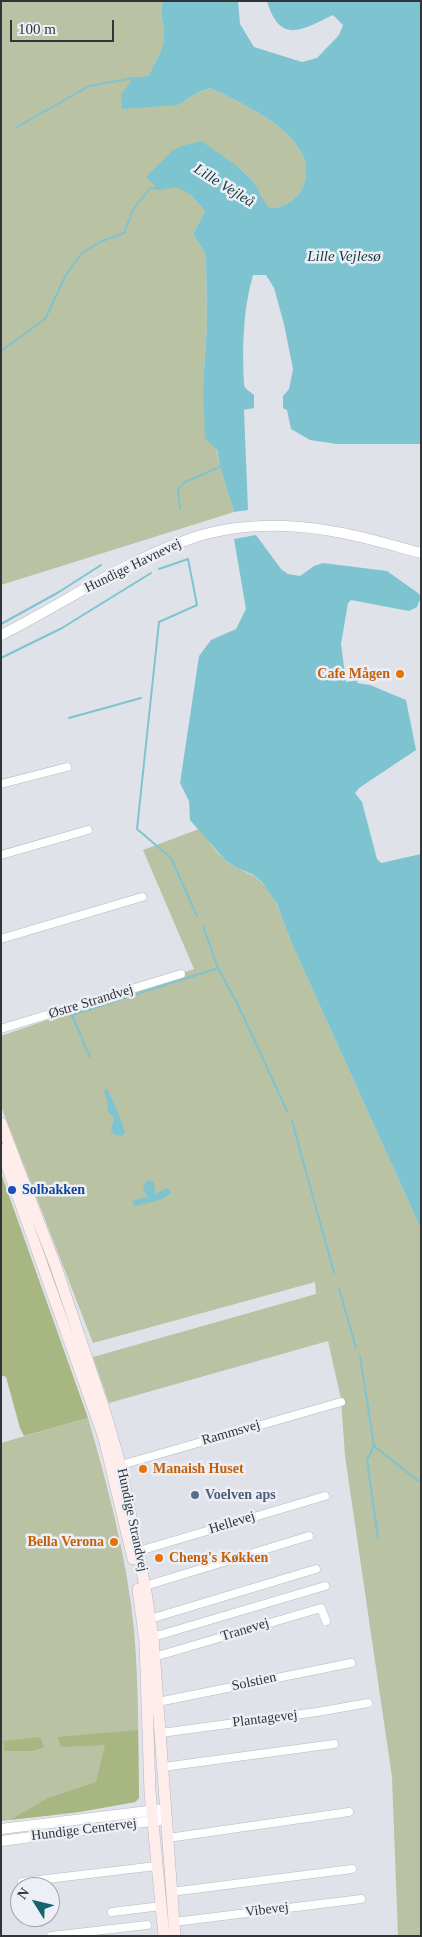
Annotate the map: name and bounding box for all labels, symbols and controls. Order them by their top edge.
scale bar [12,10,116,42]
text: 100 m [18,21,56,37]
water label: Lille Vejleå [190,160,258,212]
water label: Lille Vejlesø [307,248,381,266]
street label: Hundige Havnevej [82,535,184,597]
place label: Cafe Mågen [317,666,390,682]
marker: Cafe Mågen [394,668,406,680]
street label: Østre Strandvej [47,981,135,1023]
place label: Solbakken [22,1182,85,1198]
marker: Solbakken [6,1184,18,1196]
street label: Rammsvej [200,1417,262,1449]
place label: Manaish Huset [153,1461,244,1477]
marker: Manaish Huset [137,1463,149,1475]
street label: Hundige Strandvej [113,1467,151,1573]
place label: Voelven aps [205,1487,276,1503]
marker: Voelven aps [189,1489,201,1501]
street label: Hellevej [207,1508,257,1538]
place label: Bella Verona [27,1534,104,1550]
marker: Bella Verona [108,1536,120,1548]
place label: Cheng's Køkken [169,1550,268,1566]
marker: Cheng's Køkken [153,1552,165,1564]
street label: Tranevej [219,1615,271,1645]
street label: Solstien [230,1669,278,1695]
street label: Plantagevej [232,1707,298,1731]
street label: Hundige Centervej [30,1815,138,1845]
north arrow [10,1877,60,1927]
text: N [14,1885,32,1902]
street label: Vibevej [244,1899,290,1921]

